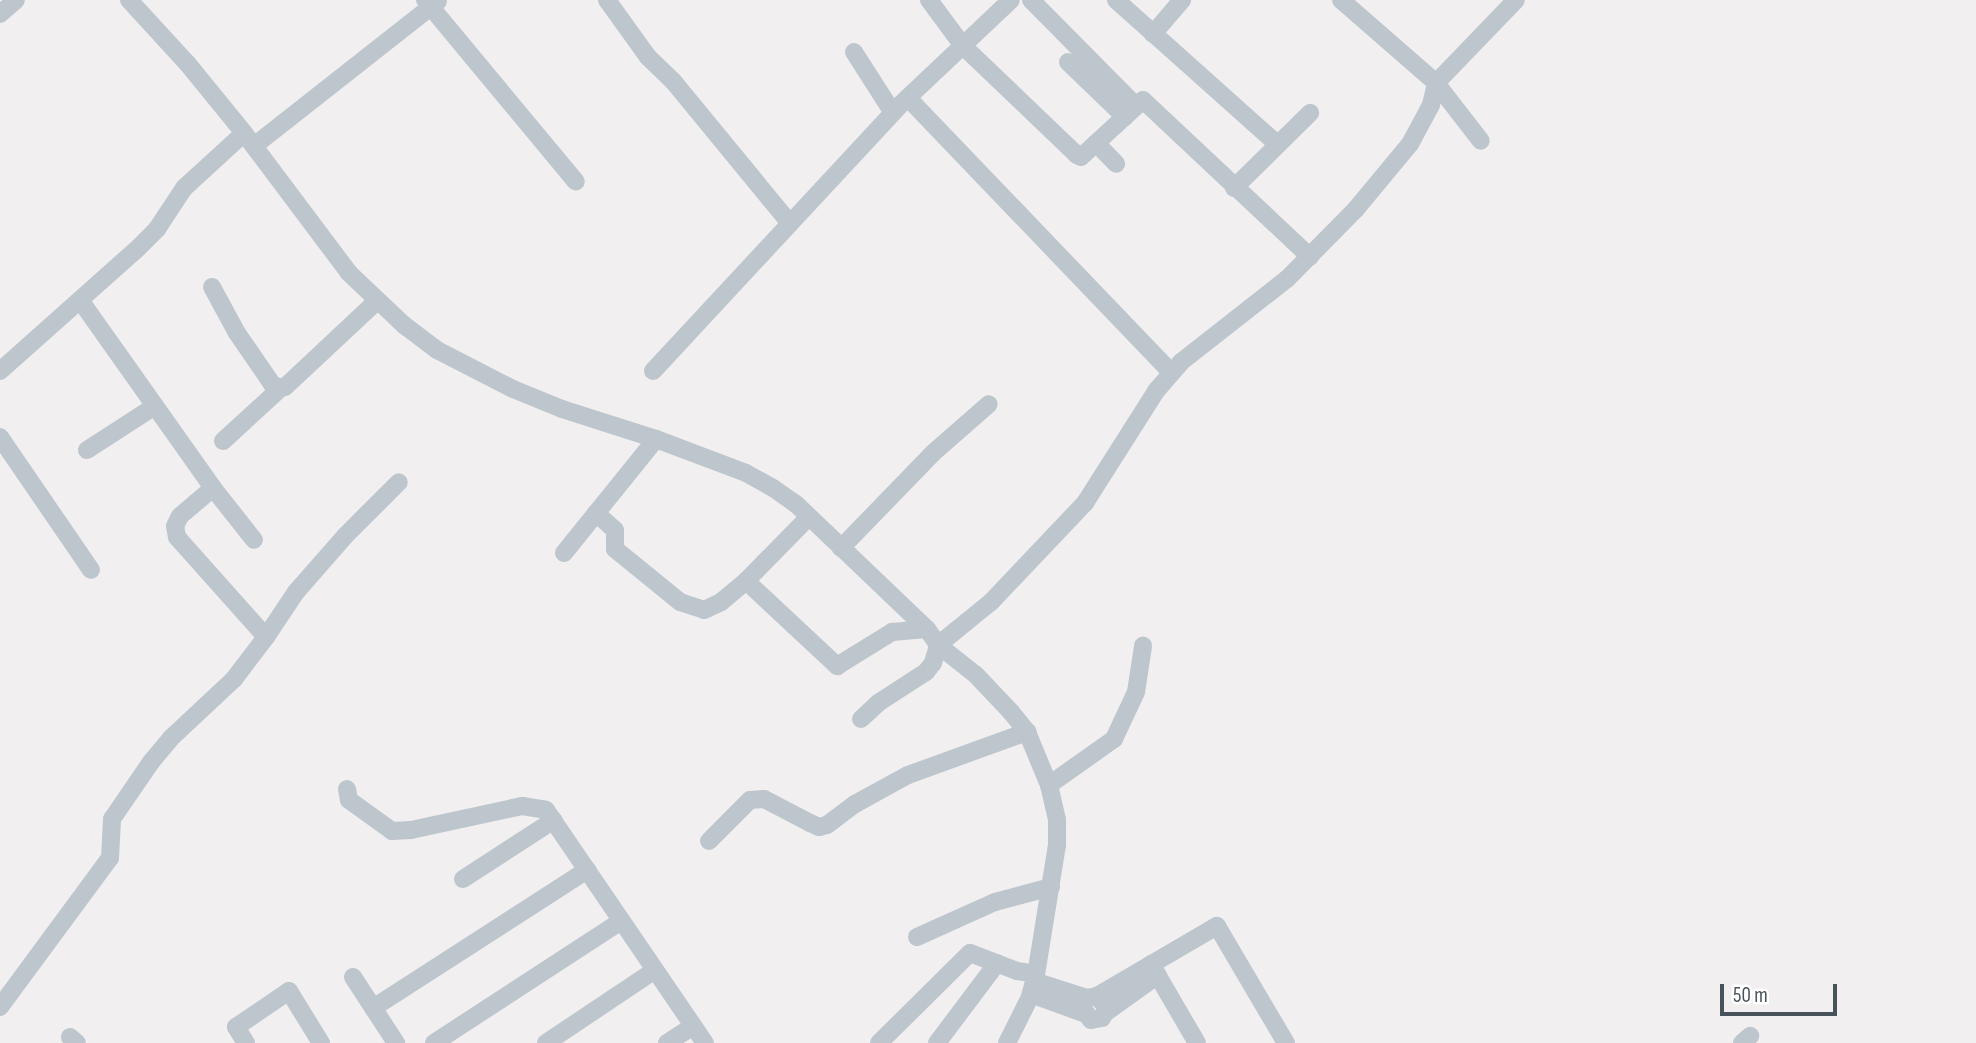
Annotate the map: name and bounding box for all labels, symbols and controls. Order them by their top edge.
scale bar [1724,970,1841,1014]
text: 50 m [1733,983,1768,1008]

